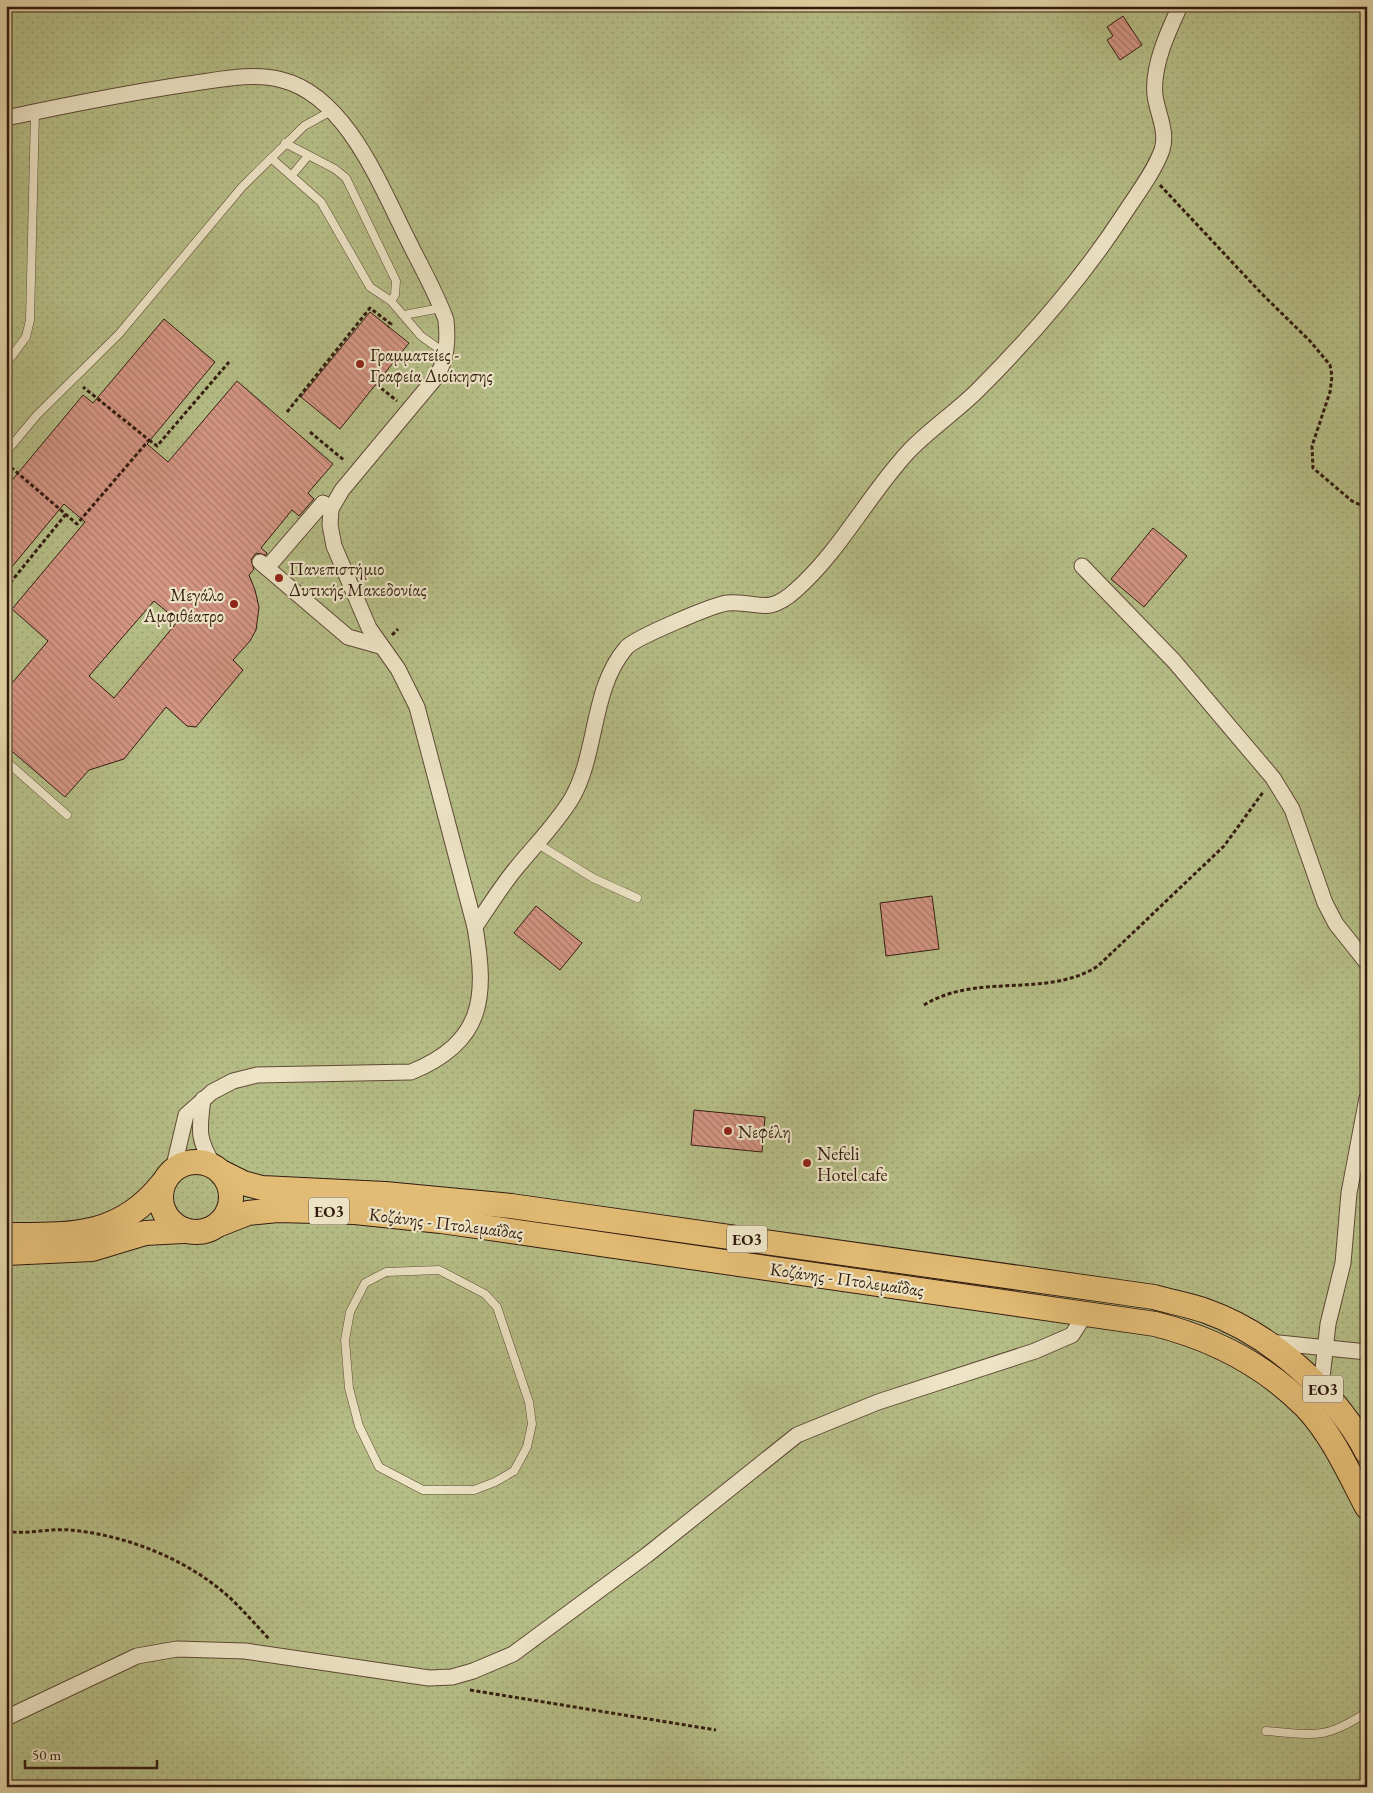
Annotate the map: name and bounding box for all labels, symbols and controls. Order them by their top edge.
place label: Γραμματείες - Γραφεία Διοίκησης [370,343,493,387]
marker: Γραμματείες - Γραφεία Διοίκησης [354,358,366,370]
place label: Πανεπιστήμιο Δυτικής Μακεδονίας [289,557,427,601]
marker: Πανεπιστήμιο Δυτικής Μακεδονίας [273,572,285,584]
place label: Μεγάλο Αμφιθέατρο [143,583,224,627]
marker: Μεγάλο Αμφιθέατρο [228,598,240,610]
place label: Νεφέλη [738,1120,791,1143]
marker: Νεφέλη [722,1125,734,1137]
place label: Nefeli Hotel cafe [817,1142,888,1186]
marker: Nefeli Hotel cafe [801,1157,813,1169]
road number: ΕΟ3 [309,1198,349,1224]
street label: Κοζάνης - Πτολεμαΐδας [368,1202,524,1244]
road number: ΕΟ3 [727,1226,767,1252]
street label: Κοζάνης - Πτολεμαΐδας [768,1257,926,1301]
road number: ΕΟ3 [1303,1376,1343,1402]
scale bar [25,1738,158,1770]
text: 50 m [32,1745,61,1764]

